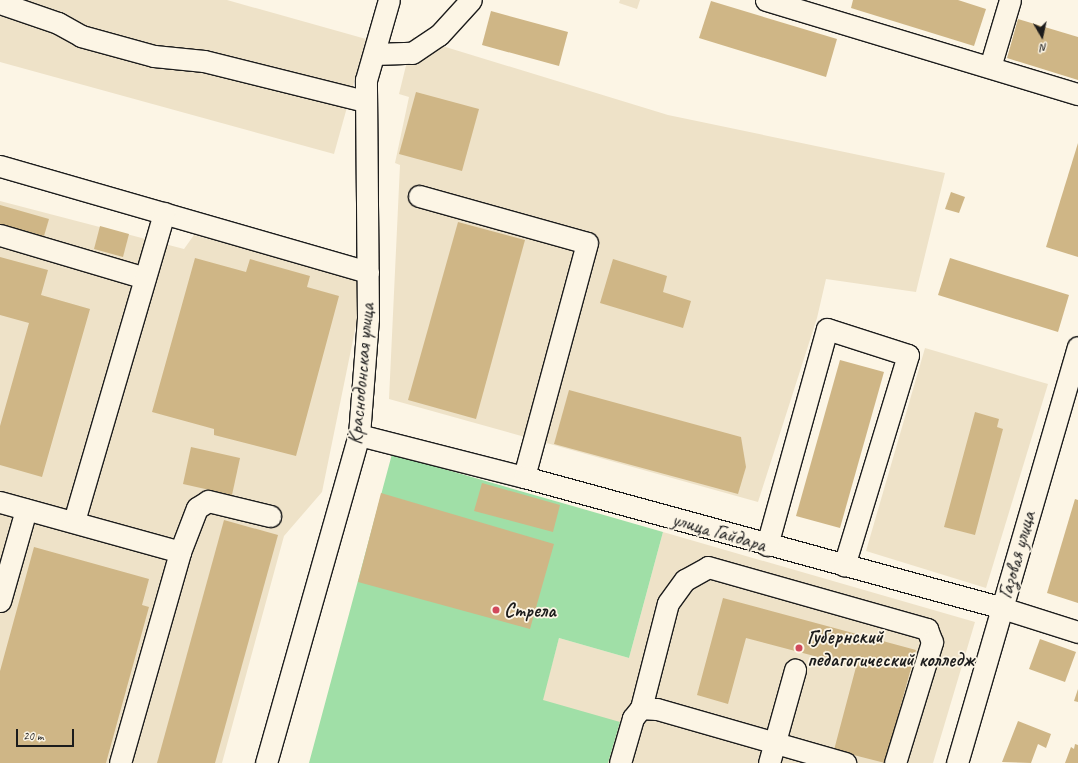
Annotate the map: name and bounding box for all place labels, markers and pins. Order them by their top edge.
place label: Стрела [504,598,556,622]
marker: Стрела [491,605,501,615]
place label: Губернский педагогический колледж [807,624,974,671]
marker: Губернский педагогический колледж [794,643,804,653]

